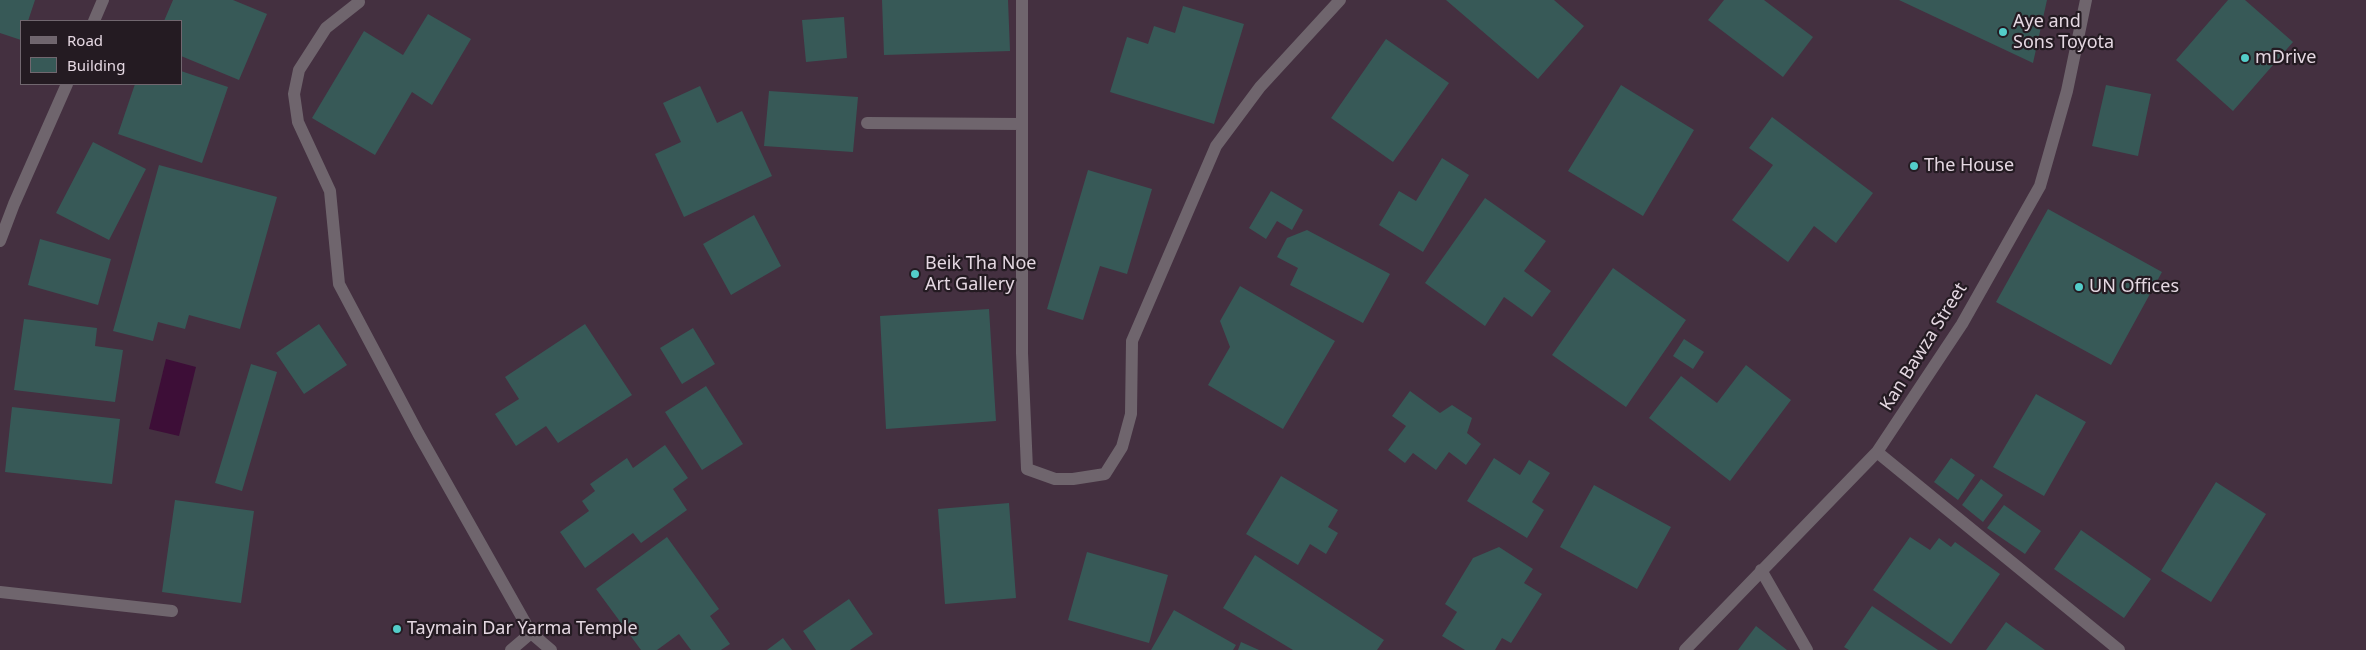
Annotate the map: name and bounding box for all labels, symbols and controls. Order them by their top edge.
place label: Aye and Sons Toyota [2013,11,2114,54]
legend [20,20,182,85]
marker: Aye and Sons Toyota [1997,26,2009,38]
text: Road [67,30,103,50]
place label: mDrive [2255,47,2316,69]
marker: mDrive [2239,52,2251,64]
text: Building [67,55,125,75]
place label: The House [1924,155,2014,177]
marker: The House [1908,160,1920,172]
place label: Beik Tha Noe Art Gallery [925,253,1036,296]
marker: Beik Tha Noe Art Gallery [909,268,921,280]
place label: UN Offices [2089,276,2179,298]
street label: Kan Bawza Street [1876,279,1972,415]
marker: UN Offices [2073,281,2085,293]
place label: Taymain Dar Yarma Temple [407,618,638,640]
marker: Taymain Dar Yarma Temple [391,623,403,635]

